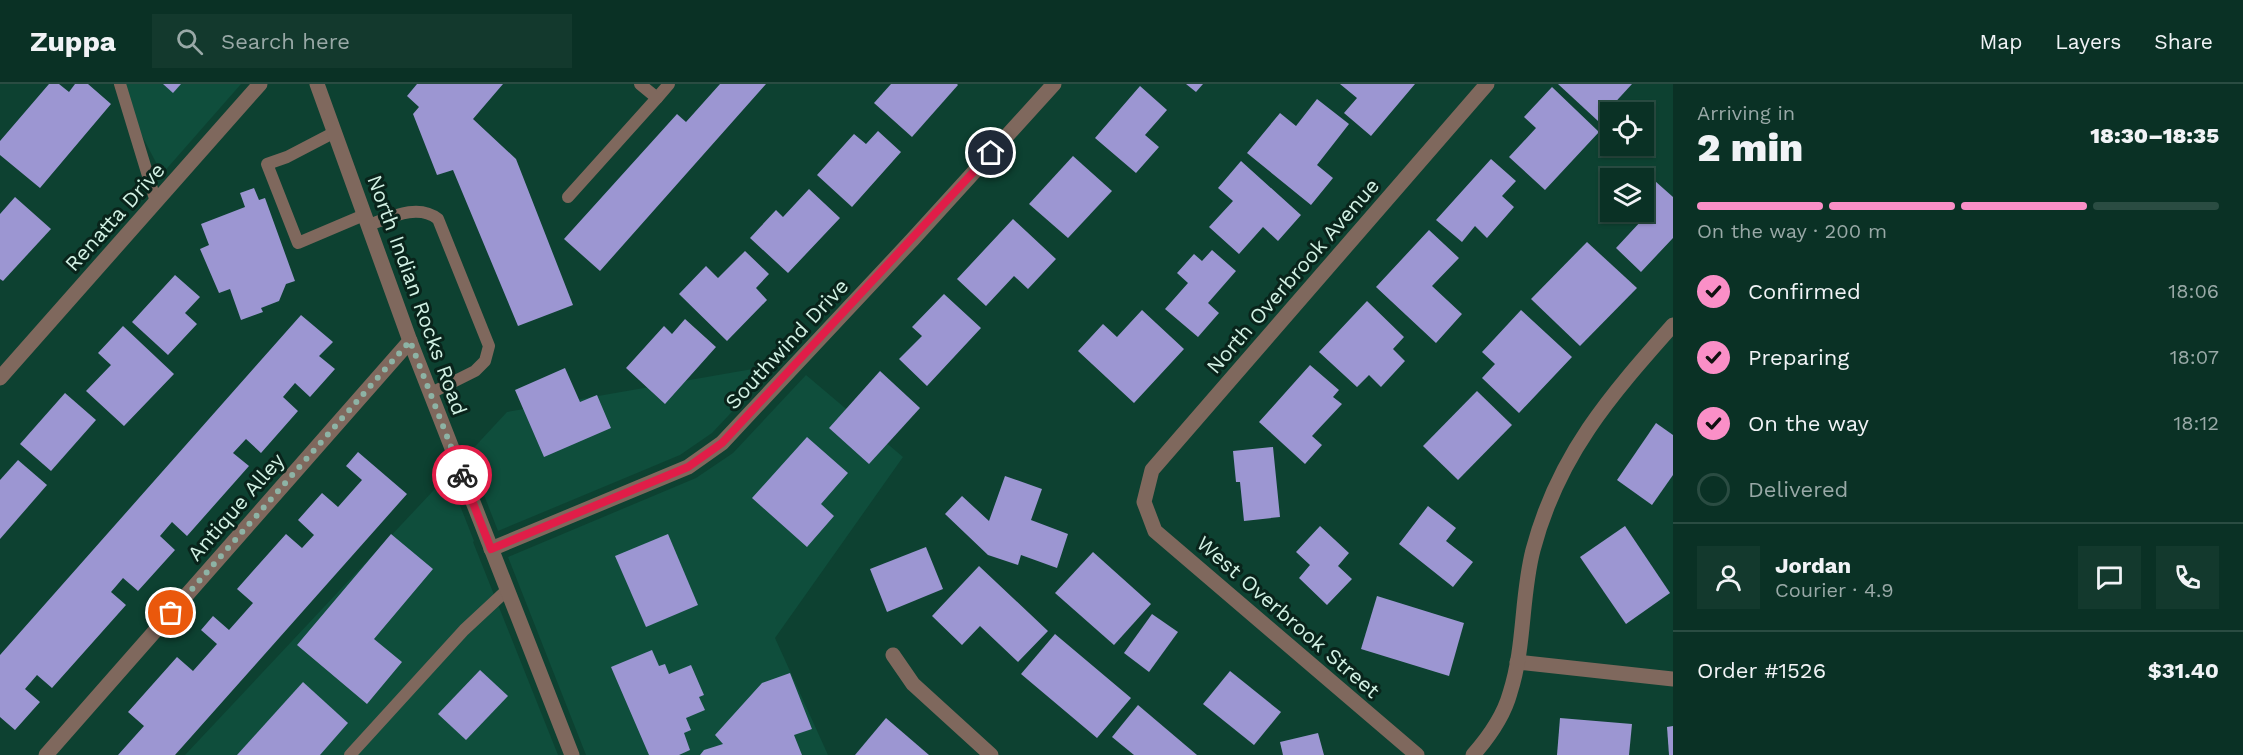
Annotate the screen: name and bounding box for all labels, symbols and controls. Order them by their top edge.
search box [152,14,572,68]
text: Zuppa [30,25,116,58]
icon: search [173,25,206,58]
text: Search here [221,29,350,54]
text: Map [1979,29,2022,54]
text: Layers [2055,29,2121,54]
text: Share [2154,29,2213,54]
text: Arriving in [1697,101,1795,125]
map controls [1600,102,1654,222]
button: locate [1600,102,1654,156]
text: 18:30–18:35 [2090,123,2219,148]
text: 2 min [1697,125,1803,170]
pin [965,127,1016,178]
icon: home [974,136,1007,169]
street label: Renatta Drive [59,157,170,276]
button: layers [1600,168,1654,222]
street label: North Indian Rocks Road [362,171,473,418]
street label: North Overbrook Avenue [1201,173,1384,378]
text: On the way · 200 m [1697,219,1887,243]
street label: Southwind Drive [720,273,854,414]
icon: check [1697,275,1730,308]
text: Confirmed [1748,279,1861,304]
text: 18:06 [2168,279,2219,303]
icon: check [1697,341,1730,374]
text: Preparing [1748,345,1849,370]
text: 18:07 [2170,345,2219,369]
icon: check [1697,407,1730,440]
text: On the way [1748,411,1869,436]
text: 18:12 [2174,411,2219,435]
courier [432,445,492,505]
street label: Antique Alley [182,447,289,566]
icon: bike [446,459,479,492]
text: Delivered [1748,477,1848,502]
street label: West Overbrook Street [1192,530,1385,703]
button: person [1697,546,1760,609]
button: chat [2078,546,2141,609]
button: phone [2156,546,2219,609]
text: Jordan [1775,553,1851,578]
text: Courier · 4.9 [1775,578,1894,602]
pin [145,587,196,638]
icon: bag [154,596,187,629]
text: Order #1526 [1697,658,1826,683]
text: $31.40 [2148,658,2219,683]

